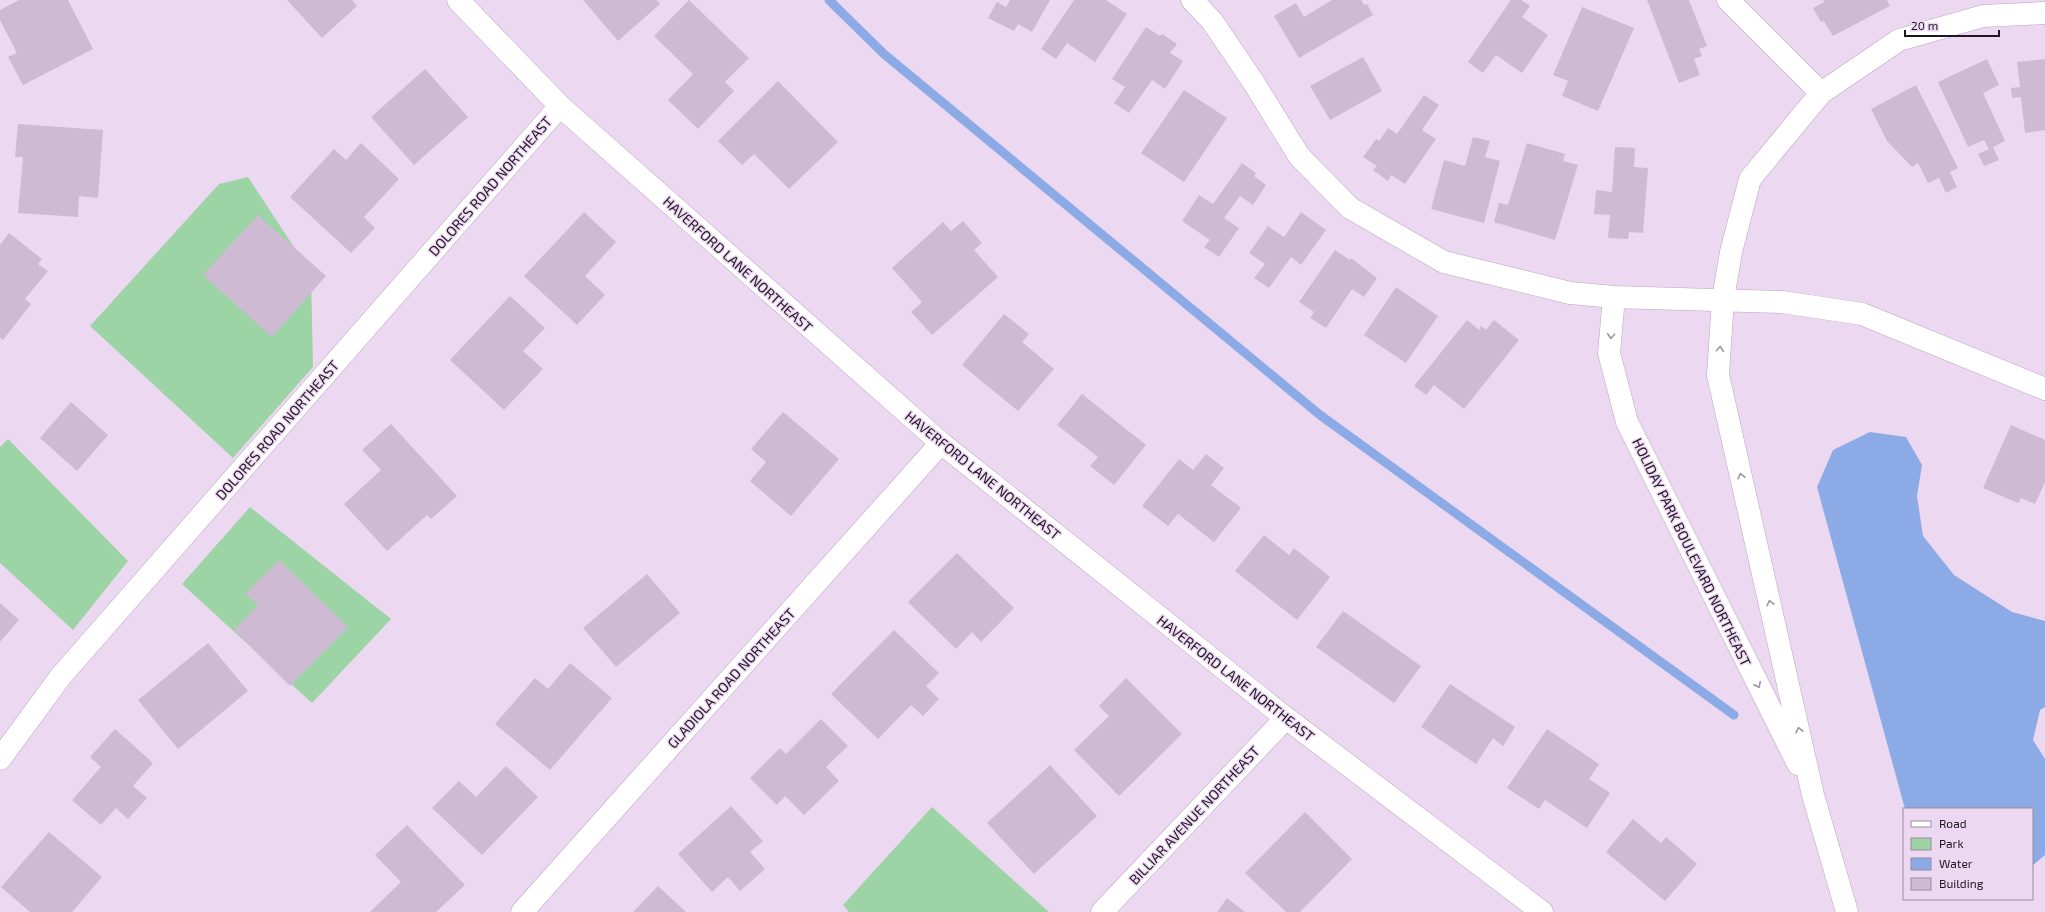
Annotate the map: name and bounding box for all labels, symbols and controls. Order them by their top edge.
scale bar [1905,12,1999,38]
text: 20 m [1911,18,1938,32]
street label: DOLORES ROAD NORTHEAST [425,113,555,259]
street label: HAVERFORD LANE NORTHEAST [660,192,816,336]
one-way arrow [1606,333,1615,339]
one-way arrow [1715,346,1724,352]
street label: DOLORES ROAD NORTHEAST [212,357,342,503]
street label: HAVERFORD LANE NORTHEAST [902,407,1064,543]
street label: HOLIDAY PARK BOULEVARD NORTHEAST [1629,435,1755,669]
one-way arrow [1737,473,1745,479]
one-way arrow [1766,600,1774,606]
street label: GLADIOLA ROAD NORTHEAST [664,604,798,752]
street label: HAVERFORD LANE NORTHEAST [1154,611,1318,745]
one-way arrow [1754,680,1761,688]
one-way arrow [1795,727,1803,733]
street label: BILLIAR AVENUE NORTHEAST [1125,742,1263,888]
legend [1903,808,2033,900]
text: Road [1939,816,1967,830]
text: Park [1939,836,1964,850]
text: Water [1939,856,1973,870]
text: Building [1939,876,1984,890]

